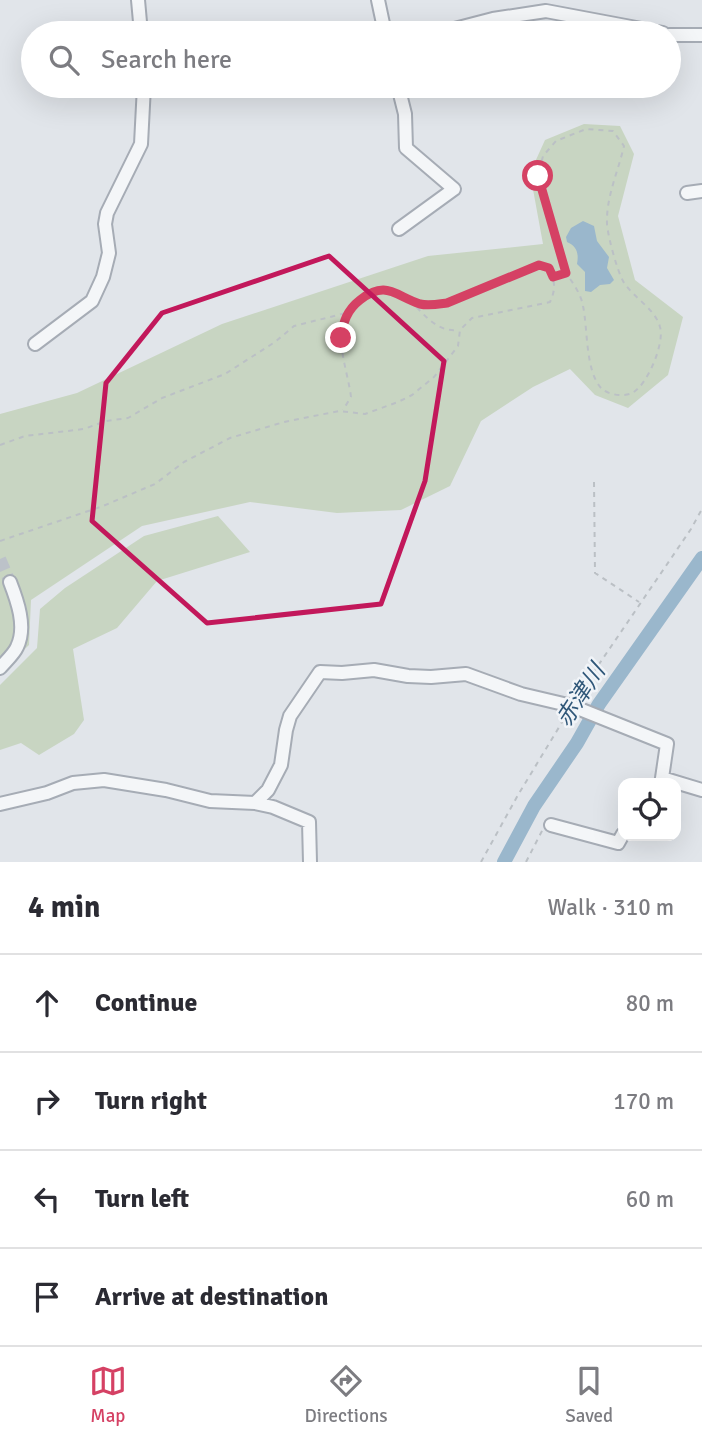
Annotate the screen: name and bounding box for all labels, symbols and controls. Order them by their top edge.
search box [21,21,681,98]
icon: search [45,41,83,79]
text: Search here [101,44,232,76]
route start [522,160,553,191]
route end [325,322,356,353]
water label: 赤津川 [549,656,613,732]
map controls [618,778,681,841]
button: locate [618,778,681,841]
text: 4 min [28,889,100,926]
text: Walk · 310 m [548,893,674,922]
icon: ahead [28,984,66,1022]
text: Continue [95,987,197,1019]
text: 80 m [626,989,674,1018]
icon: right [28,1082,66,1120]
text: Turn right [95,1085,207,1117]
text: 170 m [613,1087,674,1116]
icon: left [28,1180,66,1218]
text: Turn left [95,1183,189,1215]
text: 60 m [626,1185,674,1214]
icon: arrive [28,1278,66,1316]
text: Arrive at destination [95,1281,328,1313]
tab: Map [89,1362,127,1428]
tab: Directions [305,1362,388,1428]
tab: Saved [565,1362,613,1428]

